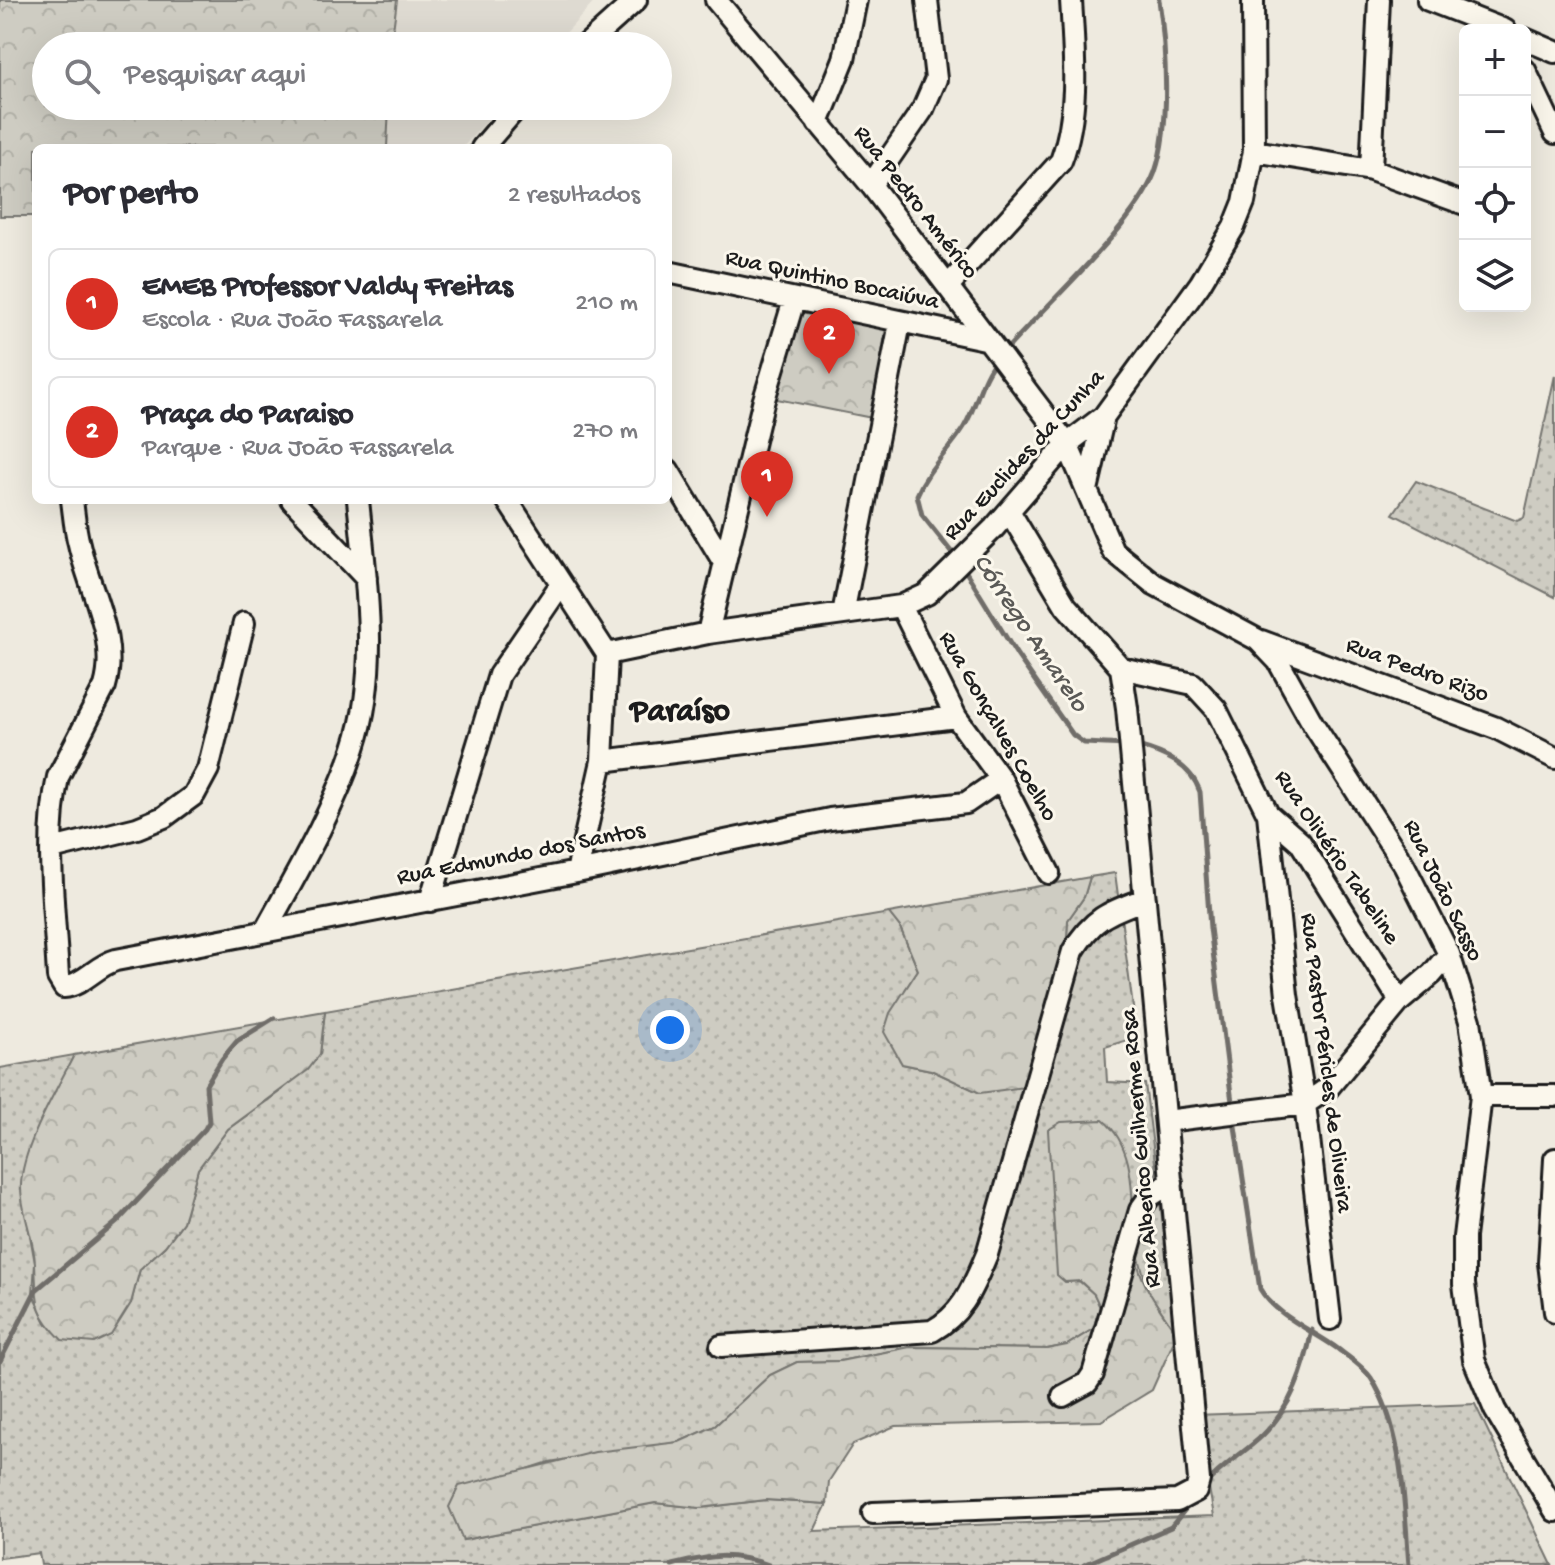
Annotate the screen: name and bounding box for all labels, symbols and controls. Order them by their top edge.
map controls [1459,24,1531,312]
button: + [1459,24,1531,96]
search box [32,32,672,120]
icon: search [60,54,104,98]
text: Pesquisar aqui [124,59,306,94]
button: − [1459,96,1531,168]
street label: Rua Pedro Américo [846,120,984,286]
button: locate [1459,168,1531,240]
text: Por perto [64,176,198,216]
text: 2 resultados [508,181,640,212]
button: layers [1459,240,1531,312]
street label: Rua Quintino Bocaiúva [722,244,942,318]
text: EMEB Professor Valdy Freitas [142,271,513,306]
text: 1 [87,289,97,320]
text: 210 m [575,289,638,320]
text: Escola · Rua João Fassarela [142,306,443,337]
pin: 2 [803,308,855,374]
street label: Rua Euclides da Cunha [938,364,1112,548]
text: Praça do Paraiso [142,399,354,434]
text: 2 [86,417,98,448]
text: 270 m [572,417,638,448]
text: Parque · Rua João Fassarela [142,434,454,465]
pin: 1 [741,451,793,517]
water label: Córrego Amarelo [965,549,1094,720]
street label: Rua Gonçalves Coelho [931,627,1063,827]
street label: Rua Pedro Rizo [1342,632,1492,710]
district label: Paraíso [628,694,730,732]
street label: Rua Olivério Tabeline [1267,765,1406,951]
street label: Rua João Sasso [1395,815,1489,967]
street label: Rua Edmundo dos Santos [395,817,648,893]
street label: Rua Pastor Péricles de Oliveira [1292,912,1358,1215]
street label: Rua Alberico Guilherme Rosa [1115,1006,1169,1289]
your location [650,1010,690,1050]

